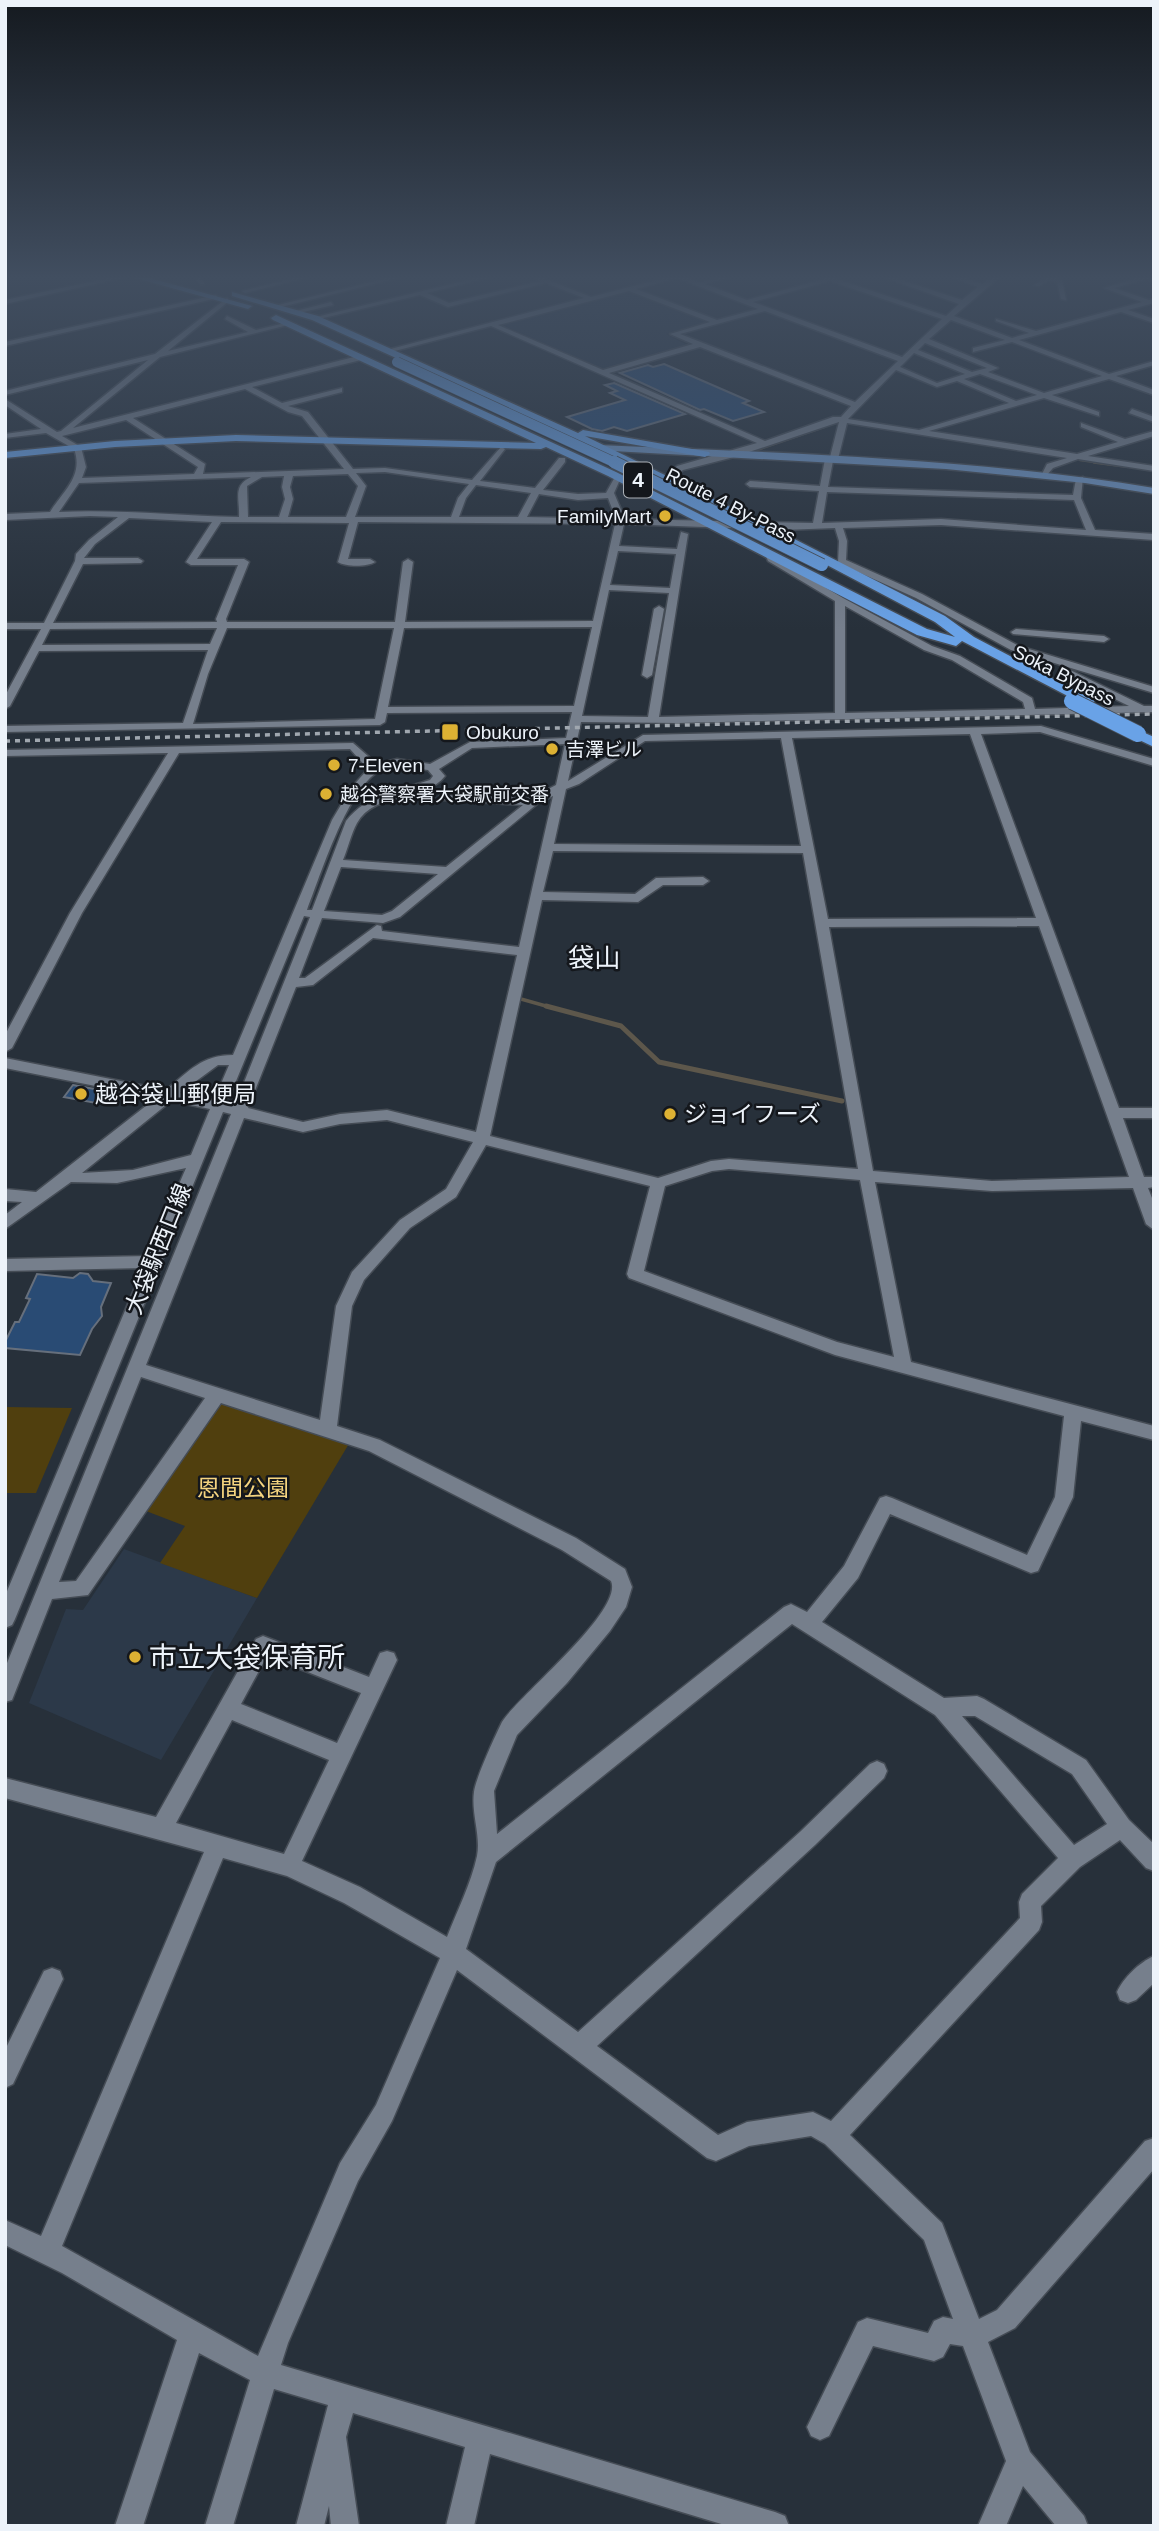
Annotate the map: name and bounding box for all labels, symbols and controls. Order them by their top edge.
road number: 4 [624,462,652,498]
street label: Route 4 By-Pass [662,464,799,547]
place label: FamilyMart [557,506,652,527]
marker: FamilyMart [657,508,673,524]
street label: Soka Bypass [1010,641,1118,710]
marker: Obukuro [440,722,460,742]
place label: Obukuro [466,722,539,743]
place label: 吉澤ビル [566,739,642,760]
marker: 吉澤ビル [544,741,560,757]
place label: 7-Eleven [348,755,423,776]
marker: 7-Eleven [326,757,342,773]
place label: 越谷警察署大袋駅前交番 [340,784,549,805]
marker: 越谷警察署大袋駅前交番 [318,786,334,802]
district label: 袋山 [568,943,620,973]
place label: 越谷袋山郵便局 [95,1081,256,1107]
marker: 越谷袋山郵便局 [73,1086,89,1102]
place label: ジョイフーズ [684,1101,821,1127]
marker: ジョイフーズ [662,1106,678,1122]
street label: 大袋駅西口線 [120,1180,196,1318]
park label: 恩間公園 [197,1475,289,1501]
place label: 市立大袋保育所 [149,1642,345,1673]
marker: 市立大袋保育所 [127,1649,143,1665]

